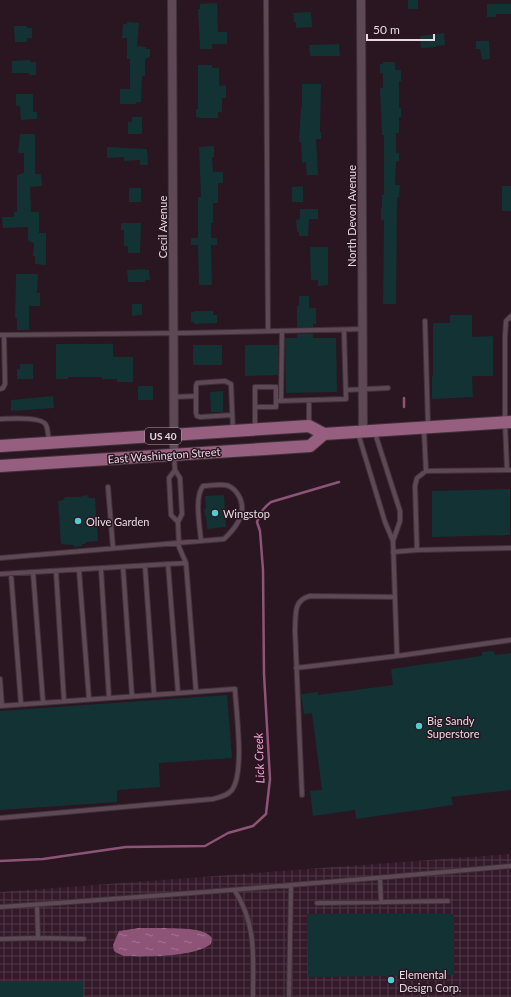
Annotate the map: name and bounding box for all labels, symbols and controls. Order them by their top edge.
scale bar [367,16,434,42]
text: 50 m [373,22,400,37]
street label: North Devon Avenue [345,165,358,267]
street label: Cecil Avenue [156,196,169,258]
road number: US 40 [145,428,181,444]
street label: East Washington Street [107,445,221,465]
place label: Wingstop [223,507,270,520]
marker: Wingstop [210,508,220,518]
place label: Olive Garden [86,515,149,528]
marker: Olive Garden [73,516,83,526]
place label: Big Sandy Superstore [427,714,480,740]
marker: Big Sandy Superstore [414,721,424,731]
water label: Lick Creek [251,732,267,784]
place label: Elemental Design Corp. [399,968,461,994]
marker: Elemental Design Corp. [386,975,396,985]

